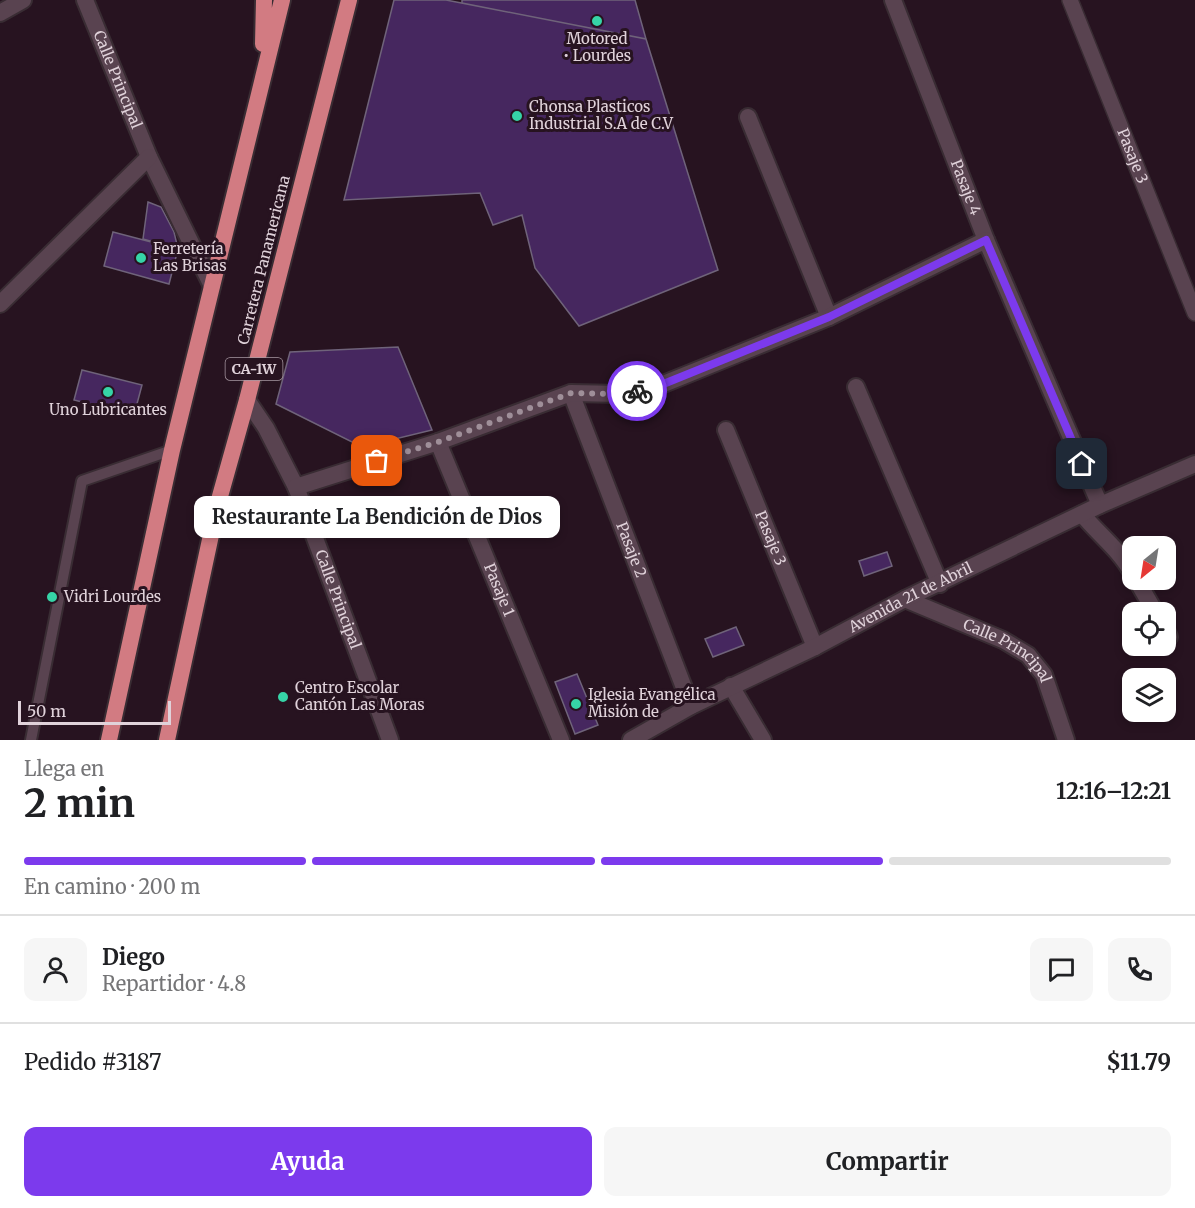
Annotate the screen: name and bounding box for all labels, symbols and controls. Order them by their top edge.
marker: Motored • Lourdes [590,14,604,28]
street label: Calle Principal [89,28,147,132]
place label: Motored • Lourdes [563,29,631,65]
place label: Chonsa Plasticos Industrial S.A de C.V [529,97,674,133]
marker: Chonsa Plasticos Industrial S.A de C.V [510,109,524,123]
street label: Pasaje 3 [1113,126,1152,186]
street label: Pasaje 4 [947,157,985,218]
street label: Carretera Panamericana [233,173,294,347]
place label: Ferretería Las Brisas [153,239,227,275]
marker: Ferretería Las Brisas [134,251,148,265]
road number: CA-1W [226,358,282,380]
courier [607,361,667,421]
icon: bike [621,375,654,408]
marker: Uno Lubricantes [101,385,115,399]
place label: Uno Lubricantes [49,400,167,419]
pin [351,435,402,486]
pin [1056,438,1107,489]
icon: bag [360,444,393,477]
icon: home [1065,447,1098,480]
callout: Restaurante La Bendición de Dios [194,497,560,539]
text: Restaurante La Bendición de Dios [212,504,542,529]
street label: Pasaje 3 [751,508,791,568]
street label: Pasaje 2 [612,519,651,580]
north arrow [1122,536,1176,590]
map controls [1122,536,1176,722]
street label: Calle Principal [311,547,365,652]
street label: Avenida 21 de Abril [844,558,976,637]
street label: Pasaje 1 [480,560,519,619]
place label: Vidri Lourdes [63,587,161,606]
marker: Vidri Lourdes [45,590,59,604]
button: locate [1122,602,1176,656]
street label: Calle Principal [960,614,1056,685]
button: layers [1122,668,1176,722]
place label: Centro Escolar Cantón Las Moras [295,678,425,714]
place label: Iglesia Evangélica Misión de [588,685,716,721]
marker: Centro Escolar Cantón Las Moras [276,690,290,704]
marker: Iglesia Evangélica Misión de [569,697,583,711]
scale bar [18,698,171,726]
text: 50 m [27,701,66,721]
text: Llega en [24,756,104,781]
text: 12:16–12:21 [1056,777,1171,805]
text: 2 min [24,779,135,828]
text: En camino · 200 m [24,874,200,899]
button: person [24,938,87,1001]
button: chat [1030,938,1093,1001]
button: phone [1108,938,1171,1001]
text: Diego [102,943,165,971]
text: Repartidor · 4.8 [102,971,246,996]
text: Pedido #3187 [24,1048,162,1076]
text: $11.79 [1106,1048,1171,1076]
button: Ayuda [24,1127,592,1196]
button: Compartir [604,1127,1171,1196]

